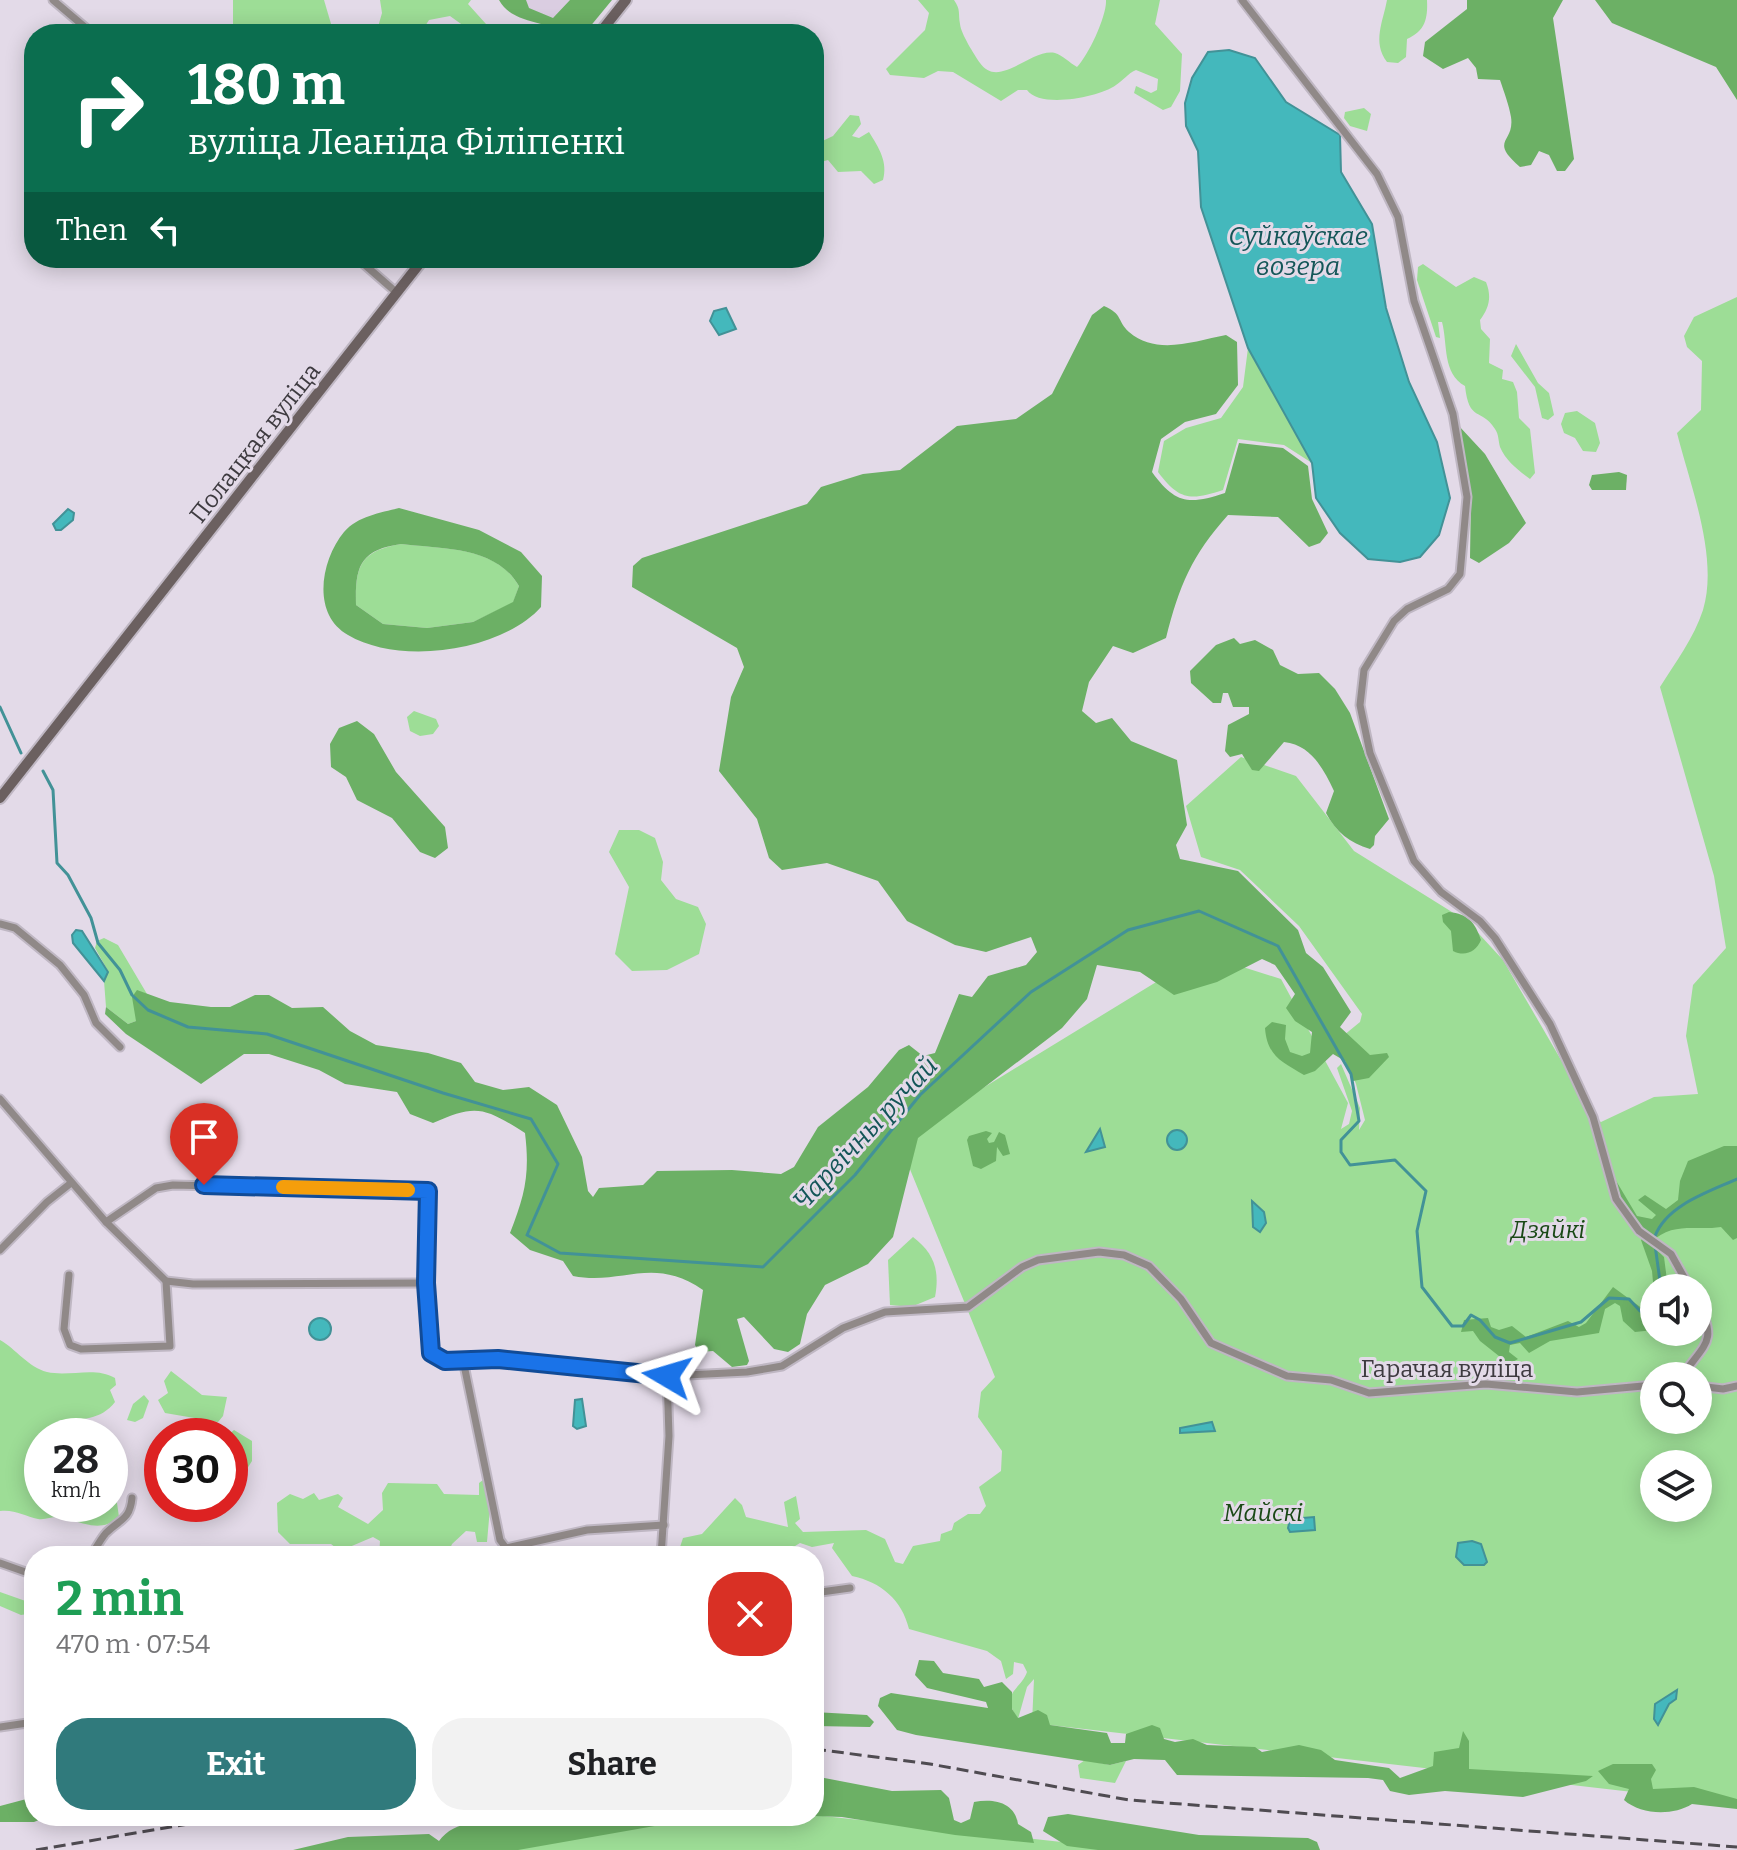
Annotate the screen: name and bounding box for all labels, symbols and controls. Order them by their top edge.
text: 180 m [188,52,345,119]
icon: right [56,56,160,160]
text: вуліца Леаніда Філіпенкі [188,120,625,164]
icon: left [143,208,187,252]
text: Then [56,212,127,248]
water label: Суйкаўскае возера [1228,221,1368,282]
street label: Полацкая вуліца [184,358,326,528]
water label: Чарвічны ручай [787,1050,944,1216]
pin [170,1103,238,1185]
icon: arrive [182,1115,226,1159]
park label: Дзяйкі [1509,1216,1585,1244]
map controls [1640,1274,1712,1522]
button: sound [1640,1274,1712,1346]
position arrow [625,1334,709,1418]
street label: Гарачая вуліца [1361,1355,1533,1383]
button: search [1640,1362,1712,1434]
speed limit sign: 30 [144,1418,248,1522]
text: 28 [53,1436,99,1484]
button: layers [1640,1450,1712,1522]
text: km/h [51,1478,101,1502]
park label: Майскі [1223,1499,1303,1527]
text: 2 min [56,1570,184,1628]
button: close [708,1572,792,1656]
text: 470 m · 07:54 [56,1629,210,1660]
button: Exit [56,1718,416,1810]
button: Share [432,1718,792,1810]

